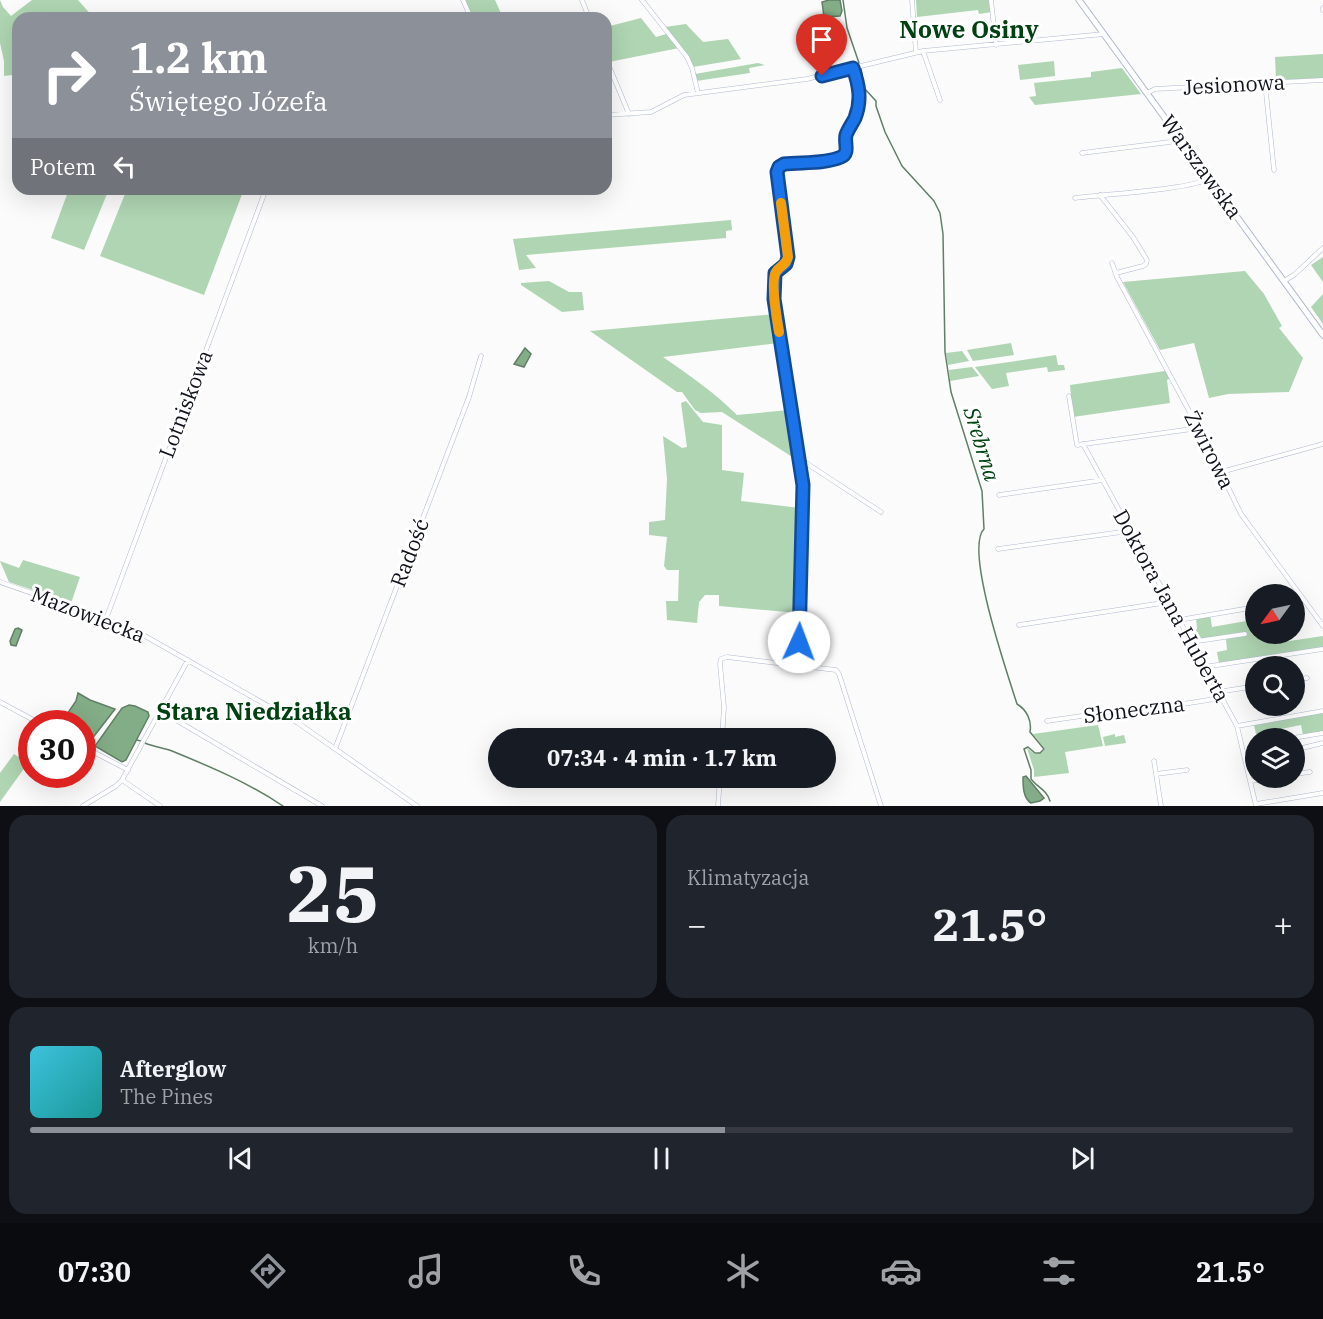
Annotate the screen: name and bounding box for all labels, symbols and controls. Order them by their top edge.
district label: Nowe Osiny [899,13,1039,45]
pin [796,14,847,76]
icon: arrive [805,23,838,56]
text: 1.2 km [129,30,268,85]
icon: right [30,36,108,114]
street label: Jesionowa [1182,67,1286,101]
text: Świętego Józefa [129,83,328,118]
street label: Warszawska [1155,109,1249,224]
icon: left [108,150,141,183]
text: Potem [30,152,96,181]
street label: Lotniskowa [152,346,218,462]
water label: Srebrna [957,402,1008,485]
street label: Żwirowa [1178,406,1242,494]
street label: Doktora Jana Huberta [1107,504,1237,707]
street label: Radość [383,514,435,591]
street label: Mazowiecka [27,579,150,649]
north arrow [1245,584,1305,644]
map controls [1245,584,1305,788]
position arrow [767,610,831,674]
button: search [1245,656,1305,716]
street label: Słoneczna [1082,689,1186,729]
district label: Stara Niedziałka [156,695,352,727]
speed limit sign: 30 [18,710,96,788]
button: layers [1245,728,1305,788]
text: 07:34 · 4 min · 1.7 km [547,743,777,772]
text: 25 [286,842,380,943]
text: Klimatyzacja [687,864,809,891]
text: 21.5° [933,895,1047,953]
text: − [687,903,707,946]
text: + [1273,903,1293,946]
text: km/h [308,932,358,959]
text: Afterglow [120,1054,227,1083]
text: The Pines [120,1083,213,1110]
icon: previous [224,1142,257,1175]
icon: pause [645,1142,678,1175]
icon: next [1066,1142,1099,1175]
icon: directions [247,1250,289,1292]
icon: music [405,1250,447,1292]
icon: phone [563,1250,605,1292]
icon: climate [722,1250,764,1292]
icon: car [880,1250,922,1292]
icon: filters [1038,1250,1080,1292]
text: 07:30 [58,1254,131,1289]
text: 21.5° [1196,1254,1265,1289]

